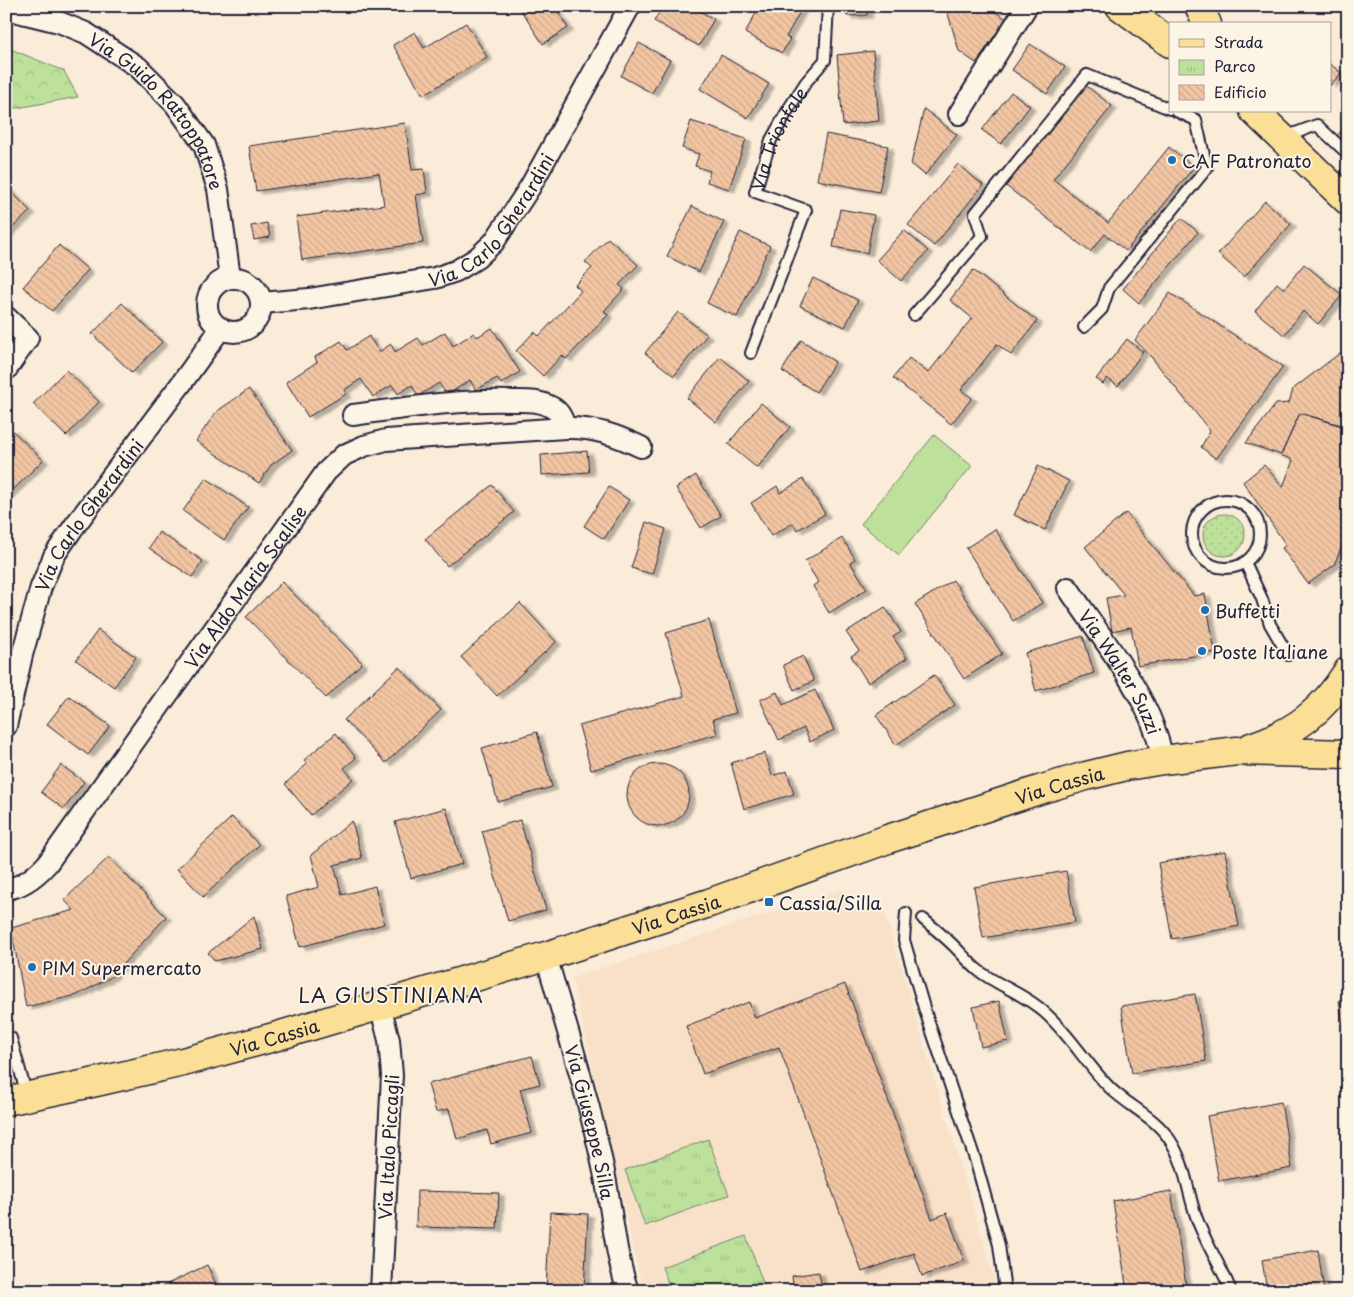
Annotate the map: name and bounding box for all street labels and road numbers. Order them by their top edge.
street label: Via Guido Rattoppatore [84,25,231,193]
street label: Via Trionfale [743,81,813,194]
street label: Via Carlo Gherardini [426,148,560,292]
street label: Via Carlo Gherardini [27,433,149,595]
street label: Via Aldo Maria Scalise [177,499,312,674]
street label: Via Walter Suzzi [1073,603,1169,738]
street label: Via Cassia [1011,759,1107,810]
street label: Via Cassia [628,887,724,941]
street label: Via Cassia [226,1011,322,1062]
street label: Via Giuseppe Silla [559,1041,622,1202]
street label: Via Italo Piccagli [371,1074,405,1220]

